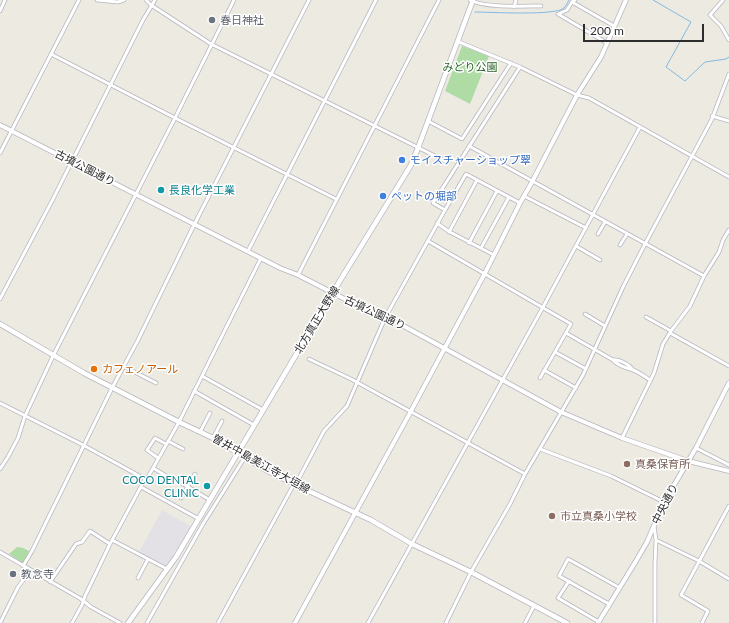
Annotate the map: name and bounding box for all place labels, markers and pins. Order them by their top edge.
place label: 春日神社 [220,13,264,27]
marker: 春日神社 [207,15,217,25]
place label: モイスチャーショップ翠 [410,153,531,167]
marker: モイスチャーショップ翠 [397,155,407,165]
place label: 長良化学工業 [169,183,235,197]
marker: 長良化学工業 [156,185,166,195]
place label: ペットの堀部 [391,189,457,203]
marker: ペットの堀部 [378,191,388,201]
place label: カフェノアール [102,362,178,376]
marker: カフェノアール [89,364,99,374]
place label: 真桑保育所 [635,457,690,471]
marker: 真桑保育所 [622,459,632,469]
place label: COCO DENTAL CLINIC [122,473,199,499]
marker: COCO DENTAL CLINIC [202,481,212,491]
place label: 市立真桑小学校 [560,509,637,523]
marker: 市立真桑小学校 [547,511,557,521]
place label: 教念寺 [21,567,54,581]
marker: 教念寺 [8,569,18,579]

